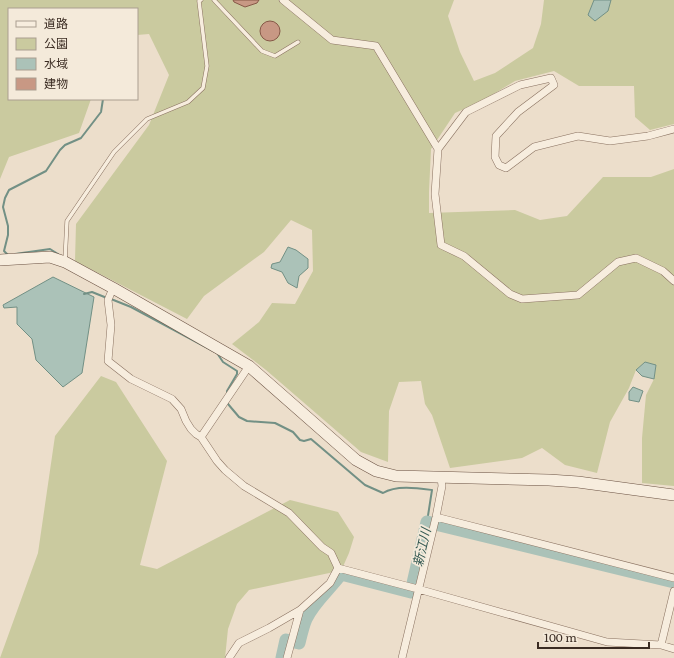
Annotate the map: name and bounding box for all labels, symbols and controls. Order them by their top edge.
legend [8,8,138,100]
text: 道路 [44,14,68,32]
text: 公園 [44,34,68,52]
text: 水域 [44,54,68,72]
text: 建物 [44,74,68,92]
water label: 新江川 [407,524,435,568]
scale bar [538,624,649,650]
text: 100 m [544,628,577,646]

